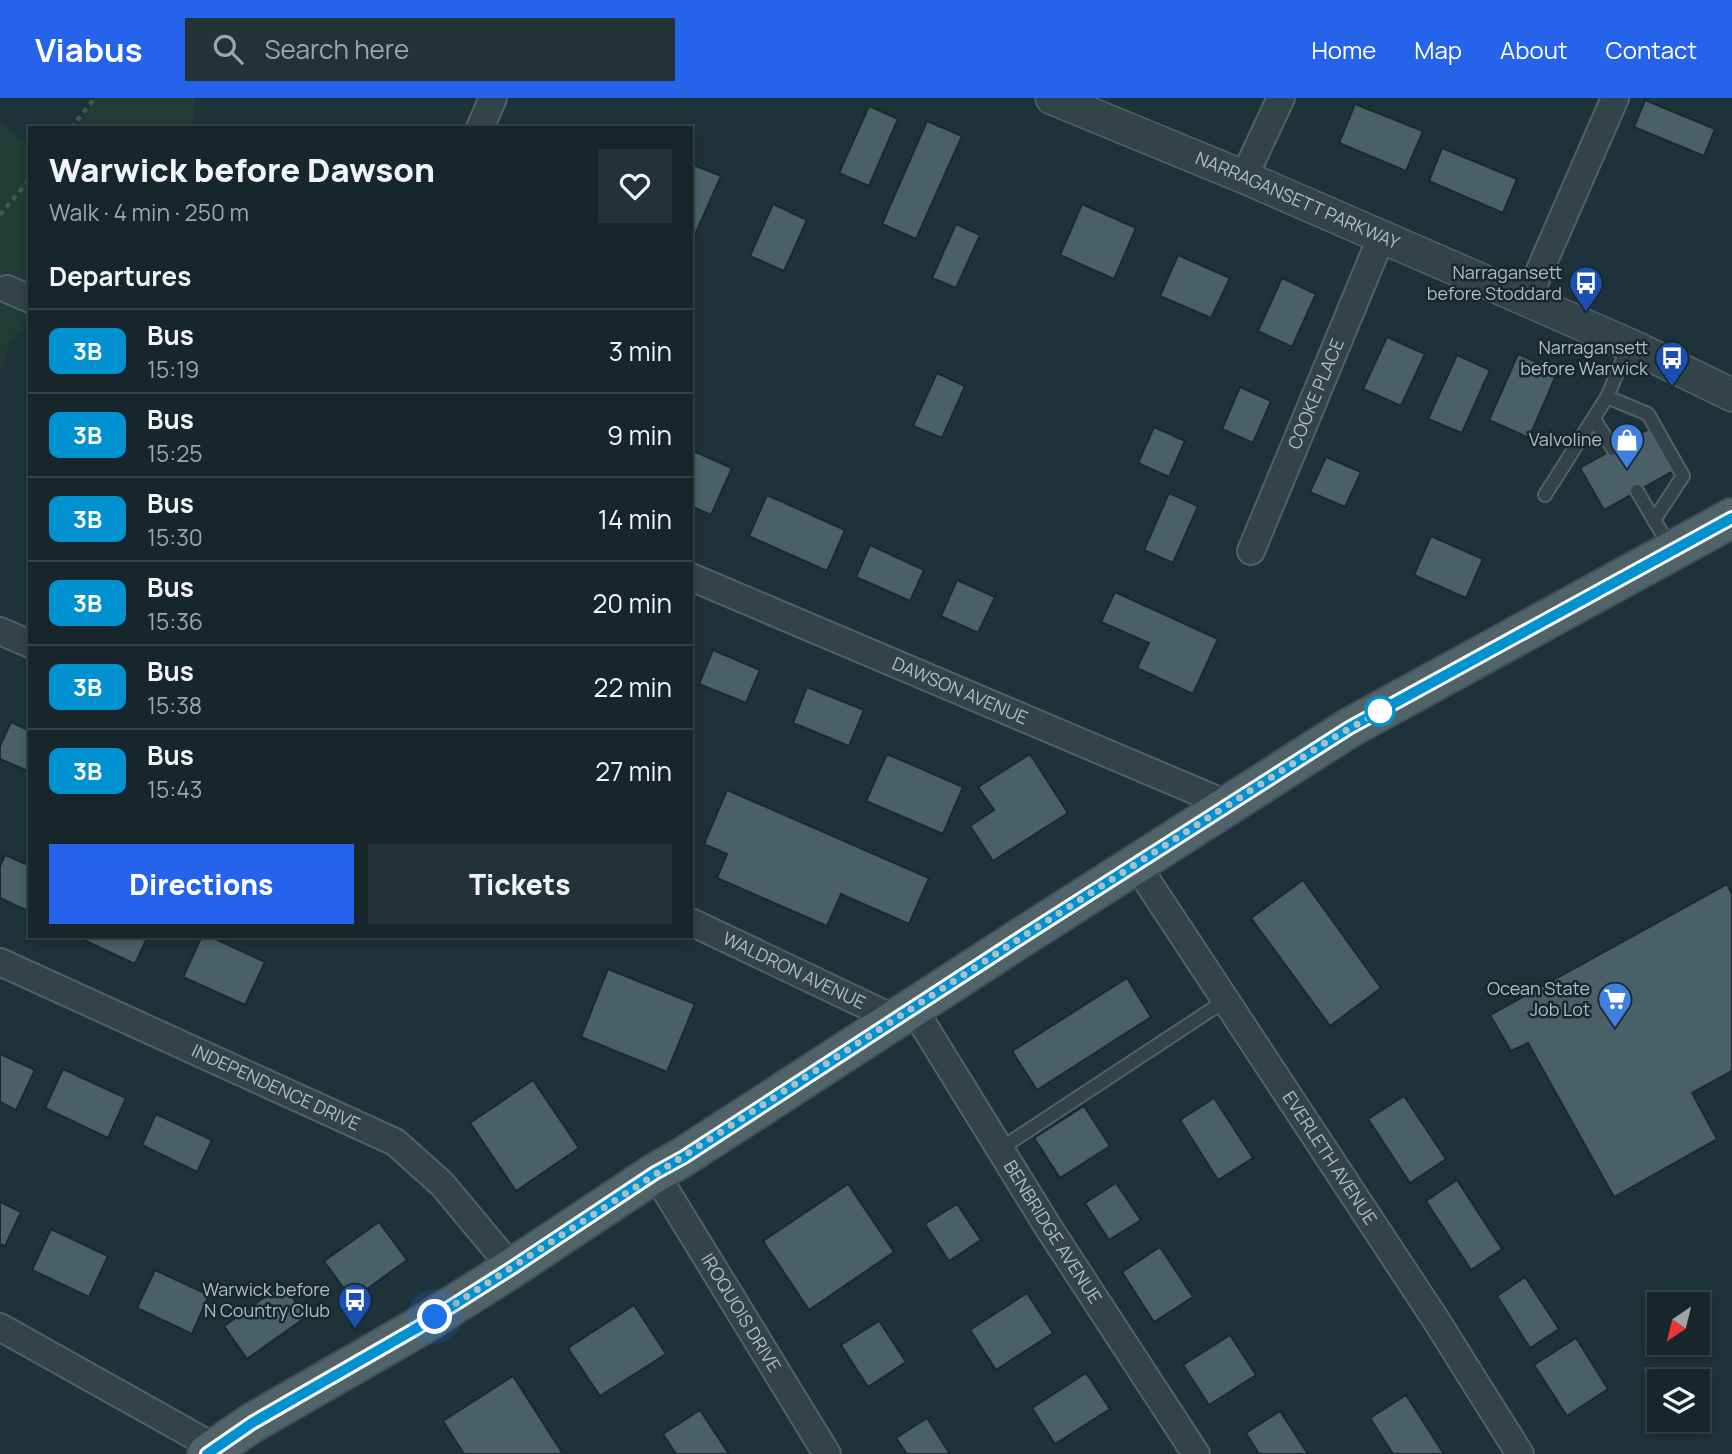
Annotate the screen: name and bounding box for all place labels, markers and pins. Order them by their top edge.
place label: Narragansett before Stoddard [1427,260,1562,305]
bus stop icon: Narragansett before Stoddard [1567,264,1605,313]
place label: Narragansett before Warwick [1520,335,1649,380]
bus stop icon: Narragansett before Warwick [1653,339,1691,388]
shop icon: Valvoline [1608,421,1646,470]
place label: Valvoline [1529,427,1602,451]
unlabelled marker [1365,696,1395,726]
place label: Ocean State Job Lot [1487,976,1590,1021]
supermarket icon: Ocean State Job Lot [1596,980,1634,1029]
place label: Warwick before N Country Club [202,1277,330,1322]
bus stop icon: Warwick before N Country Club [336,1281,374,1330]

